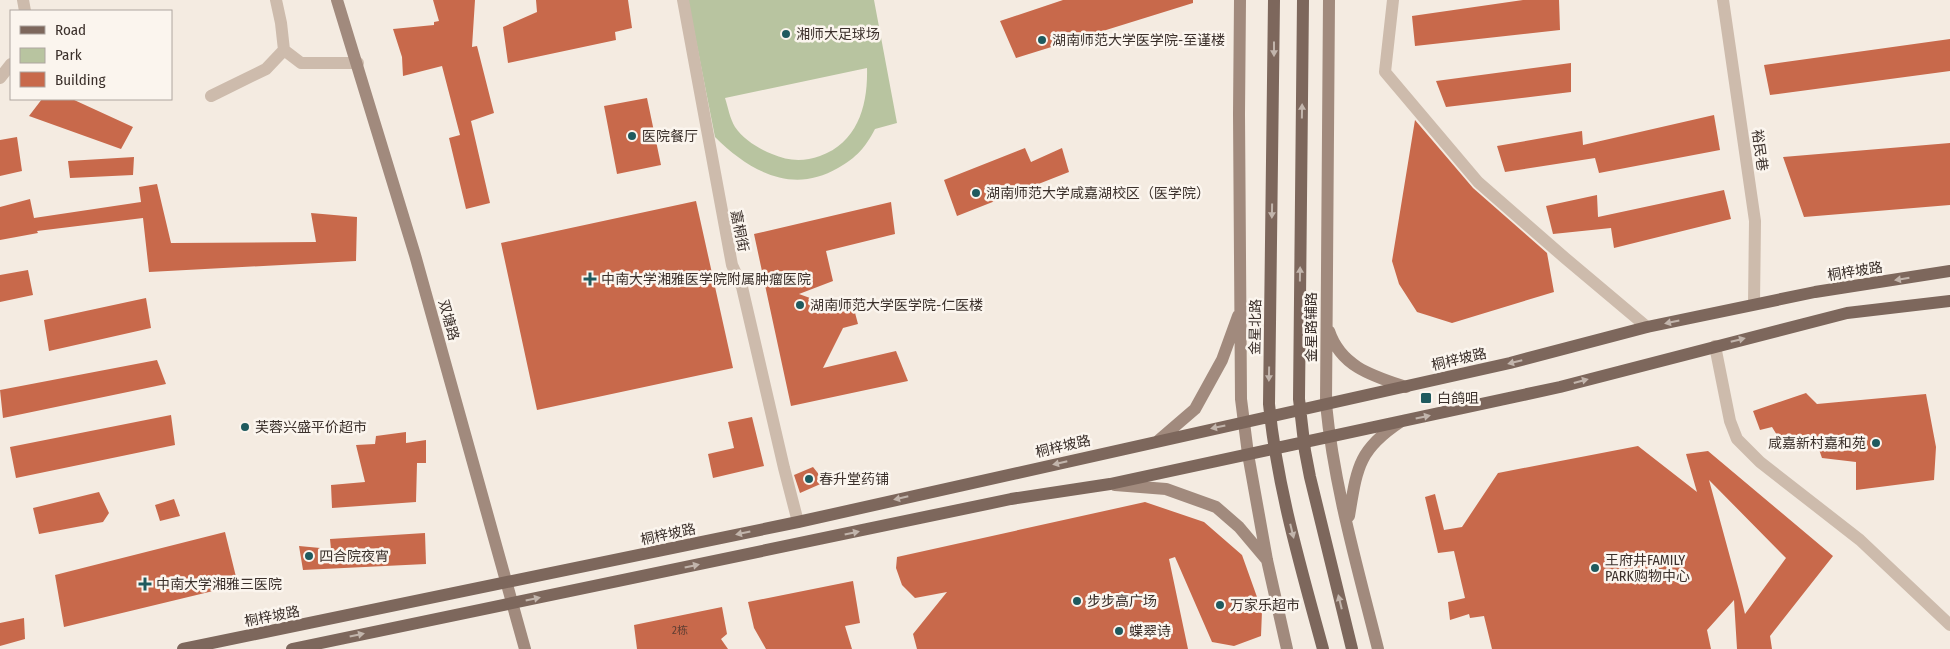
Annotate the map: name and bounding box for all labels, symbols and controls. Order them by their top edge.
legend [10,10,172,100]
text: Road [55,21,86,39]
place label: 湘师大足球场 [796,26,880,43]
marker: 湘师大足球场 [780,28,792,40]
place label: 湖南师范大学医学院-至谨楼 [1052,32,1225,49]
marker: 湖南师范大学医学院-至谨楼 [1036,34,1048,46]
one-way arrow [1270,41,1278,57]
text: Park [55,46,82,64]
text: Building [55,71,106,89]
one-way arrow [1298,103,1306,119]
place label: 医院餐厅 [642,128,698,145]
street label: 裕民巷 [1748,128,1771,172]
marker: 医院餐厅 [626,130,638,142]
place label: 湖南师范大学咸嘉湖校区（医学院） [986,185,1210,202]
marker: 湖南师范大学咸嘉湖校区（医学院） [970,187,982,199]
one-way arrow [1268,203,1276,219]
street label: 嘉桐街 [727,209,752,253]
street label: 桐梓坡路 [1826,259,1884,284]
one-way arrow [1296,265,1304,281]
place label: 中南大学湘雅医学院附属肿瘤医院 [601,271,811,288]
marker: 中南大学湘雅医学院附属肿瘤医院 [583,272,597,286]
one-way arrow [1893,275,1909,283]
street label: 金星路辅路 [1303,292,1320,362]
place label: 湖南师范大学医学院-仁医楼 [810,297,983,314]
street label: 双塘路 [435,298,462,343]
marker: 湖南师范大学医学院-仁医楼 [794,299,806,311]
street label: 金星北路 [1247,299,1264,355]
one-way arrow [1664,318,1680,326]
one-way arrow [1731,336,1746,344]
street label: 桐梓坡路 [1430,345,1488,374]
one-way arrow [1507,358,1522,366]
one-way arrow [1265,366,1273,382]
one-way arrow [1574,377,1589,385]
place label: 白鸽咀 [1437,390,1479,407]
marker: 白鸽咀 [1419,391,1433,405]
one-way arrow [1415,413,1430,421]
place label: 芙蓉兴盛平价超市 [255,419,367,436]
marker: 芙蓉兴盛平价超市 [239,421,251,433]
one-way arrow [1211,423,1226,431]
street label: 桐梓坡路 [1034,432,1092,461]
place label: 咸嘉新村嘉和苑 [1768,435,1866,452]
marker: 咸嘉新村嘉和苑 [1870,437,1882,449]
one-way arrow [1052,459,1067,467]
place label: 春升堂药铺 [819,471,889,488]
marker: 春升堂药铺 [803,473,815,485]
one-way arrow [894,494,909,502]
street label: 桐梓坡路 [639,520,697,549]
one-way arrow [1289,524,1297,539]
one-way arrow [844,528,860,536]
one-way arrow [735,529,750,537]
place label: 四合院夜宵 [319,548,389,565]
marker: 四合院夜宵 [303,550,315,562]
place label: 王府井FAMILY PARK购物中心 [1605,552,1690,585]
one-way arrow [685,561,701,569]
marker: 王府井FAMILY PARK购物中心 [1589,562,1601,574]
place label: 中南大学湘雅三医院 [156,576,282,593]
marker: 中南大学湘雅三医院 [138,577,152,591]
place label: 步步高广场 [1087,593,1157,610]
one-way arrow [526,594,542,602]
one-way arrow [1336,594,1344,609]
marker: 步步高广场 [1071,595,1083,607]
place label: 万家乐超市 [1230,597,1300,614]
marker: 万家乐超市 [1214,599,1226,611]
street label: 桐梓坡路 [243,603,301,630]
place label: 蝶翠诗 [1129,623,1171,640]
house number: 2栋 [672,624,688,637]
marker: 蝶翠诗 [1113,625,1125,637]
one-way arrow [350,631,365,639]

